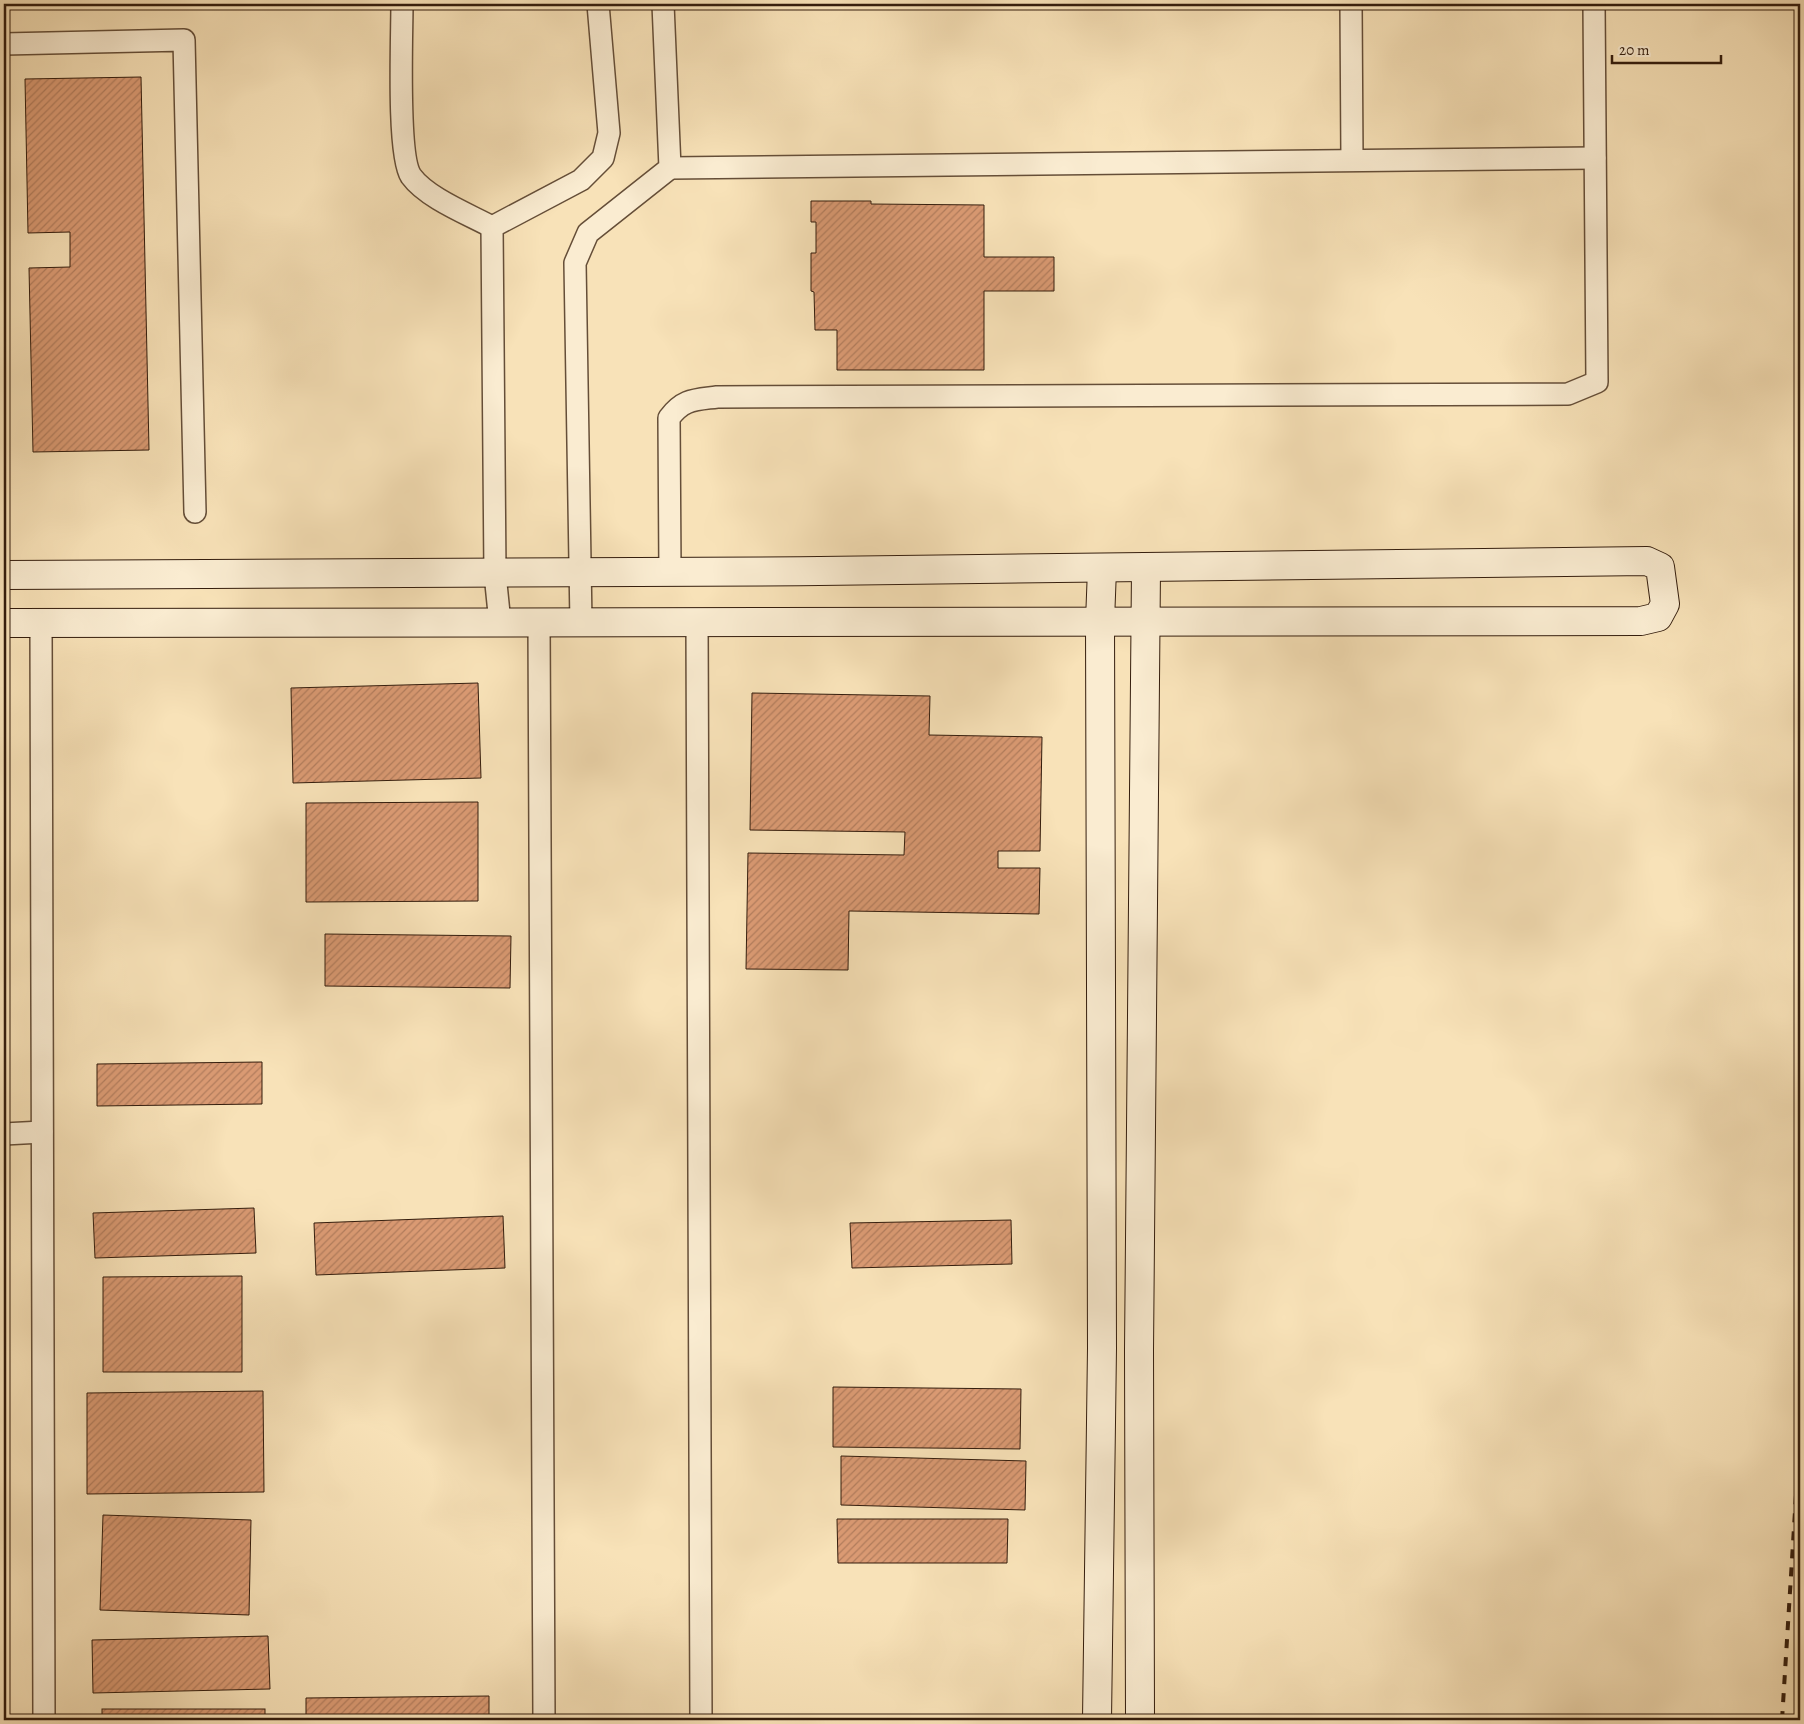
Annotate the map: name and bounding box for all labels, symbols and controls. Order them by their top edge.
scale bar [1612,32,1720,64]
text: 20 m [1619,40,1650,60]

